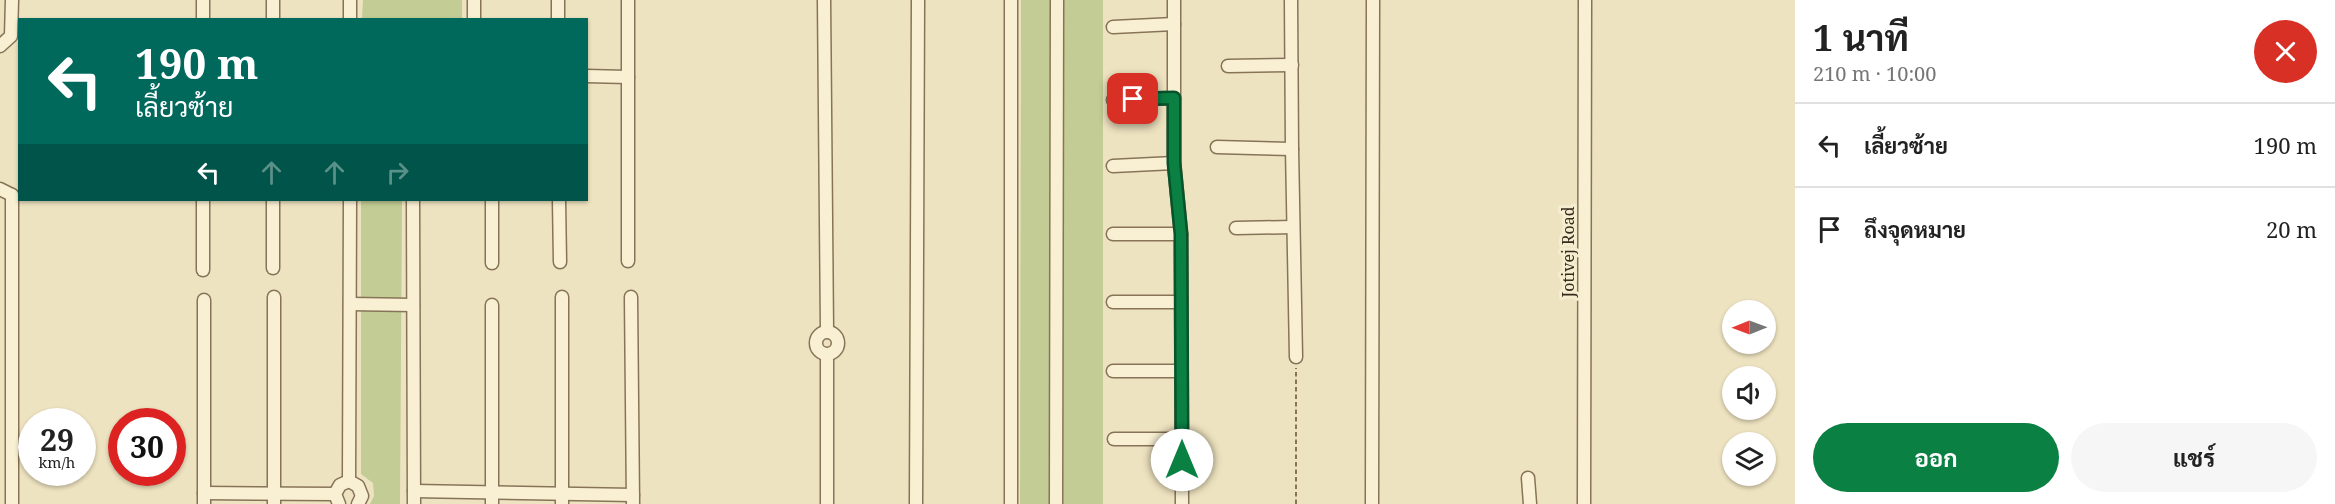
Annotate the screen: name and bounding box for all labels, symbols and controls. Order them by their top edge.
text: 1 นาที [1813,13,1909,62]
button: close [2254,20,2317,83]
text: 190 m [135,34,259,91]
icon: left [36,42,114,120]
text: 210 m · 10:00 [1813,60,1936,87]
pin [1107,73,1158,124]
icon: arrive [1116,82,1149,115]
text: เลี้ยวซ้าย [135,88,233,125]
icon: left [1813,129,1846,162]
text: เลี้ยวซ้าย [1864,130,1948,160]
text: 190 m [2254,130,2317,160]
icon: left [192,156,225,189]
icon: ahead [255,156,288,189]
icon: ahead [318,156,351,189]
icon: right [381,156,414,189]
street label: Jotivej Road [1557,206,1579,299]
icon: arrive [1813,213,1846,246]
text: ถึงจุดหมาย [1864,214,1966,244]
text: 20 m [2266,214,2317,244]
north arrow [1722,300,1776,354]
map controls [1722,300,1776,486]
button: sound [1722,366,1776,420]
speed limit sign: 30 [108,408,186,486]
text: 29 [40,419,74,460]
button: ออก [1813,423,2059,492]
button: แชร์ [2071,423,2317,492]
position arrow [1150,428,1214,492]
button: layers [1722,432,1776,486]
text: km/h [39,452,75,472]

